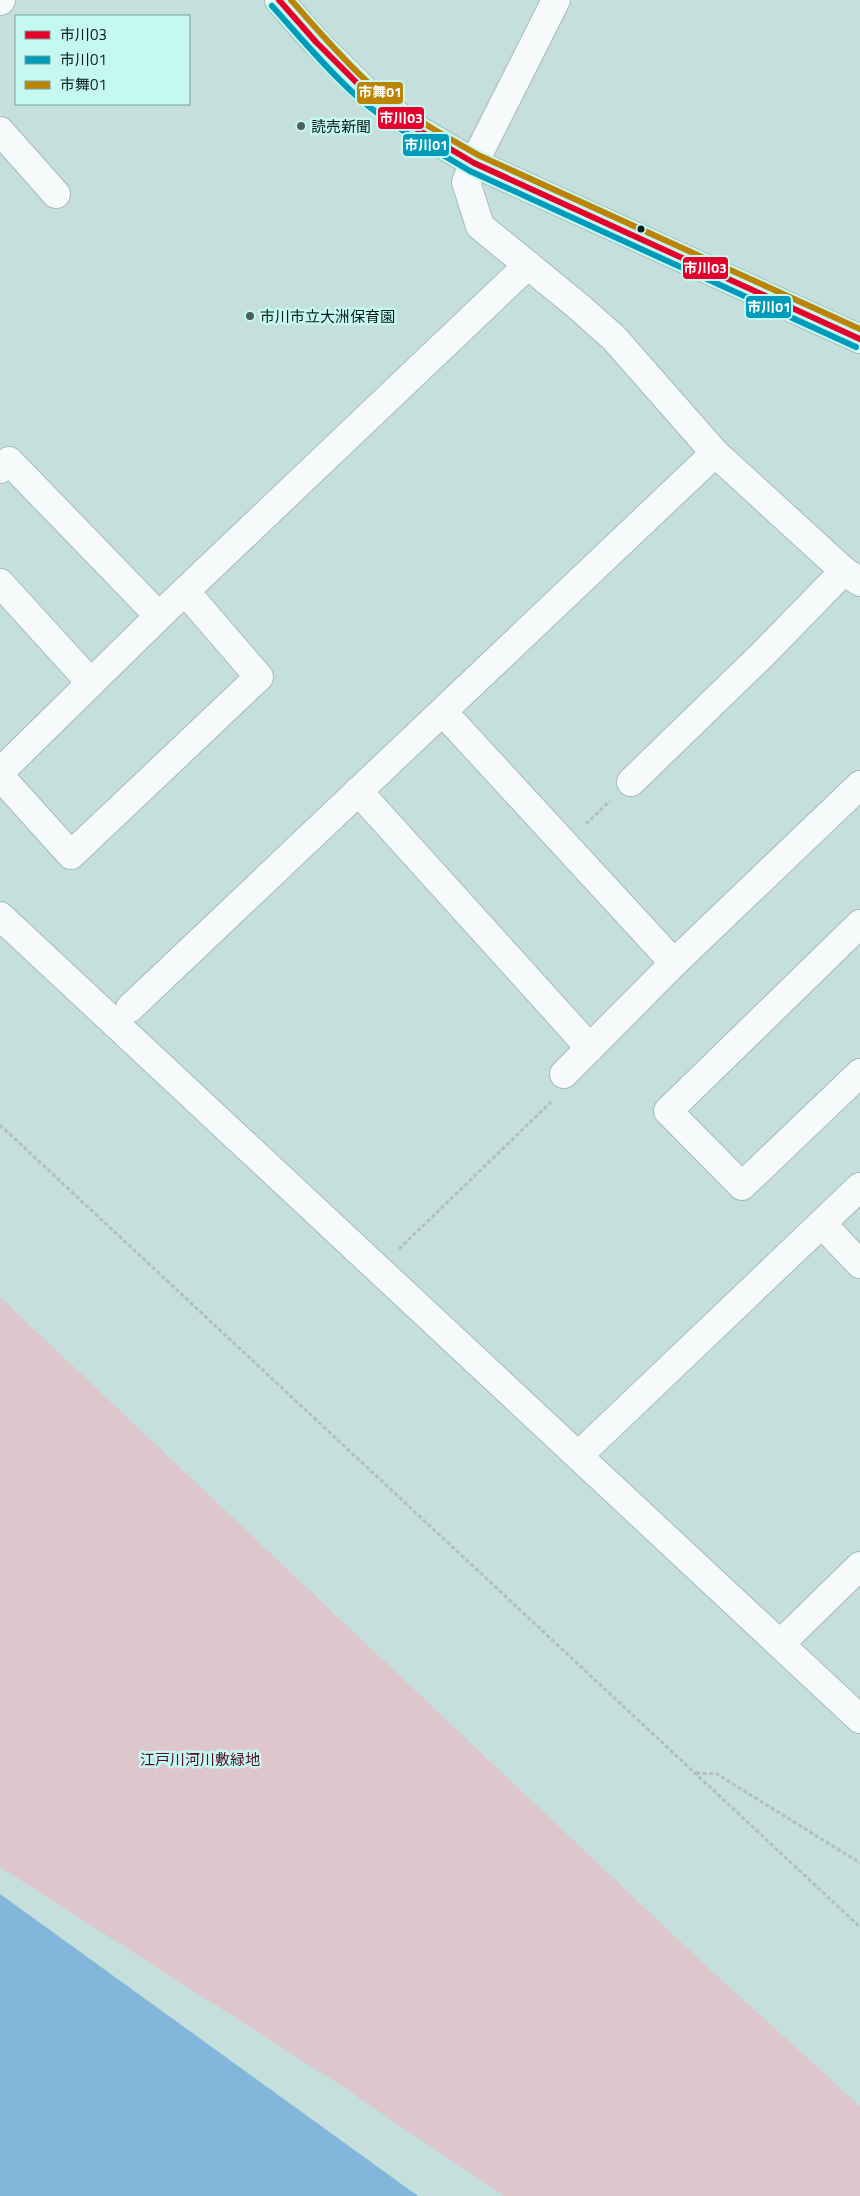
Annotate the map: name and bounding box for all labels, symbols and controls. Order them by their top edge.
legend [15,15,190,105]
text: 市川03 [60,23,107,46]
text: 市川01 [60,48,107,71]
text: 市舞01 [60,73,107,96]
line badge: 市舞01 [356,81,404,105]
text: 市舞01 [358,81,402,102]
line badge: 市川03 [377,106,425,130]
text: 市川03 [379,107,423,128]
place label: 読売新聞 [311,115,371,138]
marker: 読売新聞 [295,120,307,132]
line badge: 市川01 [402,133,450,157]
text: 市川01 [404,134,448,155]
unlabelled marker [636,224,646,234]
line badge: 市川03 [682,256,729,280]
text: 市川03 [683,257,727,278]
line badge: 市川01 [745,295,792,319]
text: 市川01 [747,296,791,317]
place label: 市川市立大洲保育園 [260,305,395,328]
marker: 市川市立大洲保育園 [244,310,256,322]
park label: 江戸川河川敷緑地 [140,1748,260,1771]

